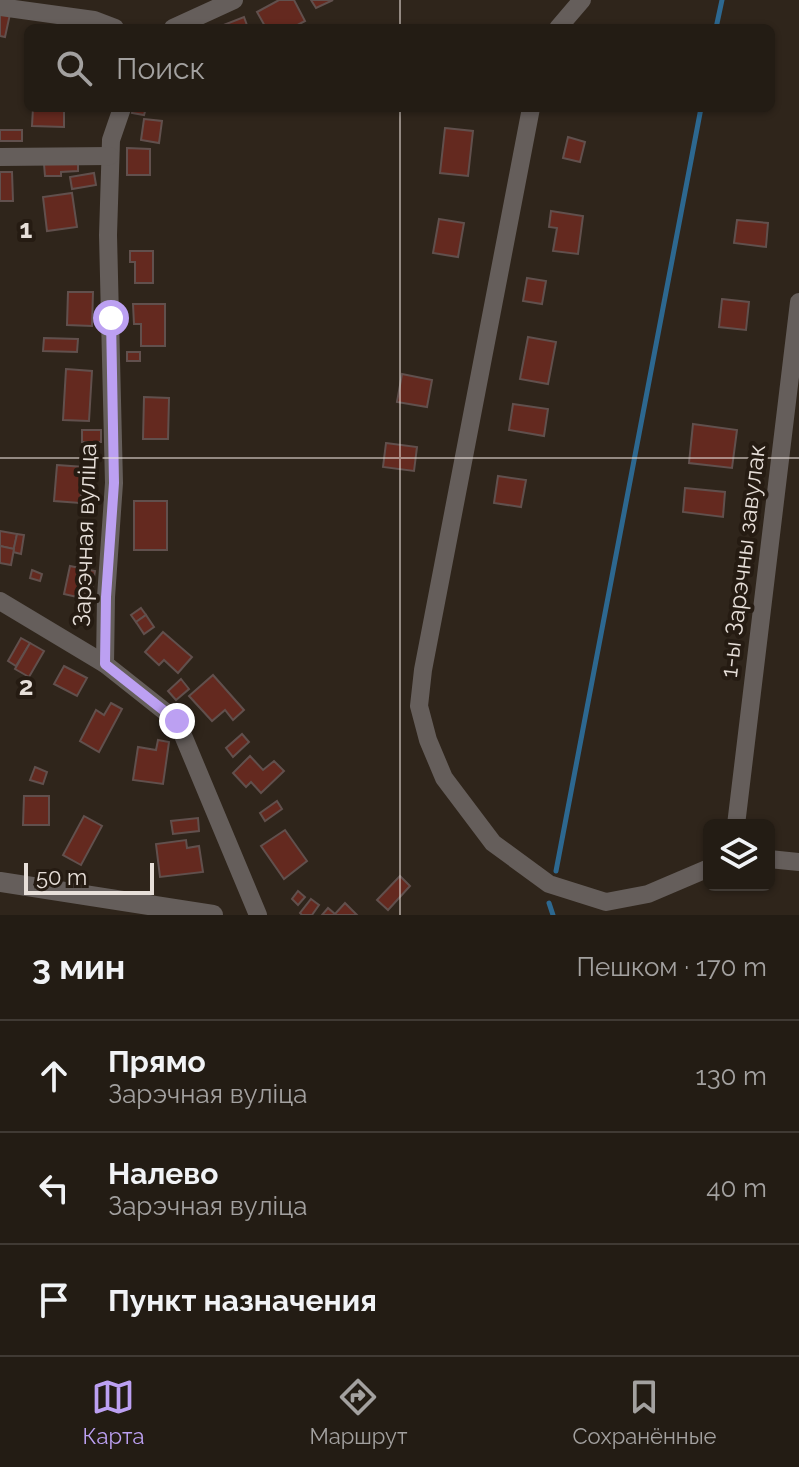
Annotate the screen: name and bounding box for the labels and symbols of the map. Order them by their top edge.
text: 1 [20,214,33,244]
route start [93,300,129,336]
street label: Зарэчная вуліца [67,443,102,627]
street label: 1-ы Зарэчны завулак [714,443,771,679]
text: 2 [19,671,33,701]
route end [159,703,195,739]
scale bar [24,859,154,895]

